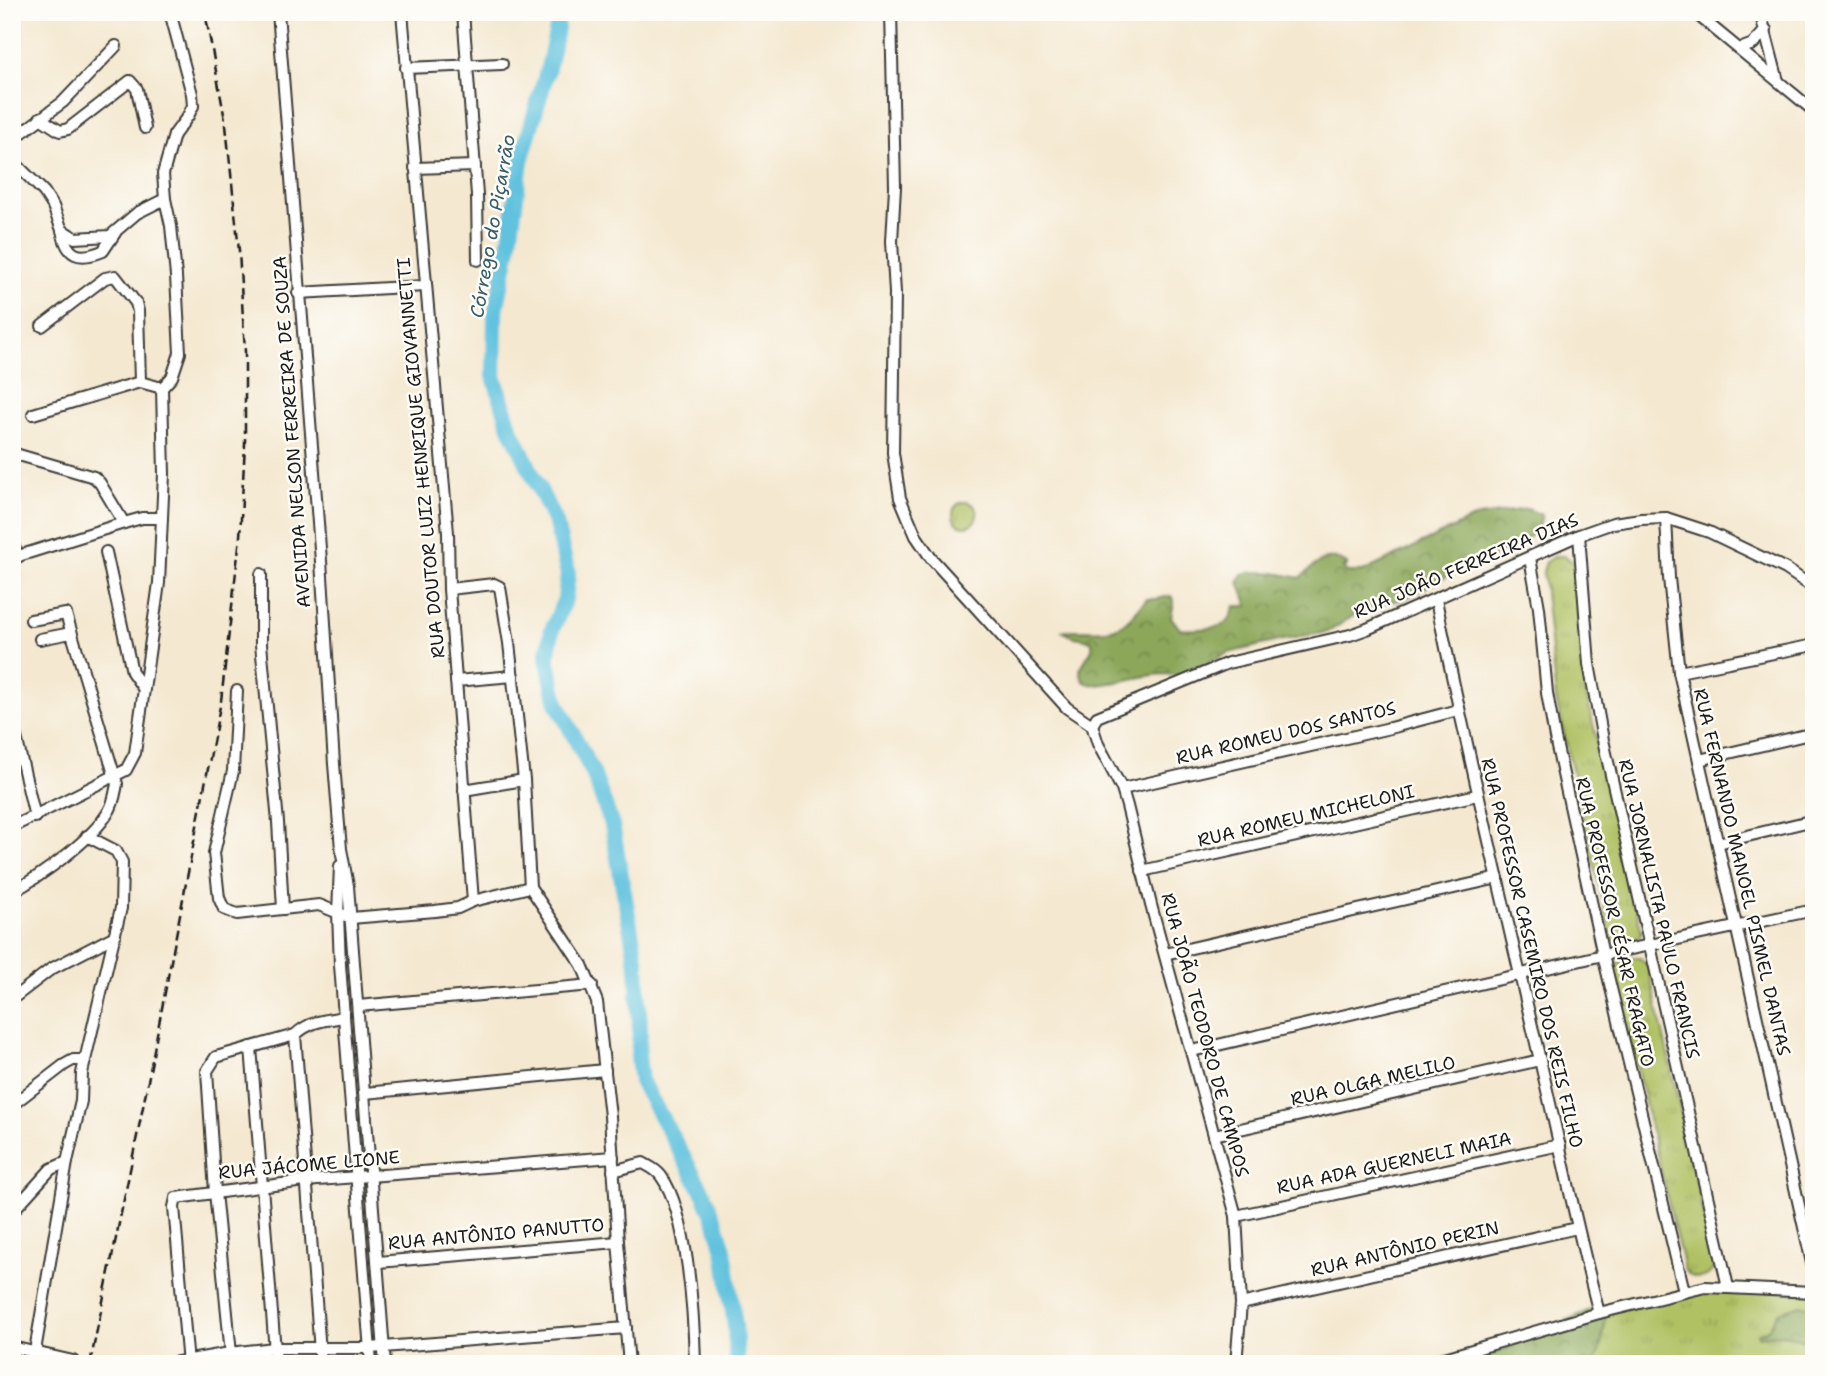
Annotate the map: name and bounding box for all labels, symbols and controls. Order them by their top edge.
water label: Córrego do Piçarrão [464,132,521,320]
street label: AVENIDA NELSON FERREIRA DE SOUZA [268,255,316,609]
street label: RUA DOUTOR LUIZ HENRIQUE GIOVANNETTI [392,257,450,659]
street label: RUA JOÃO FERREIRA DIAS [1350,508,1582,624]
street label: RUA FERNANDO MANOEL PISMEL DANTAS [1688,686,1796,1058]
street label: RUA ROMEU DOS SANTOS [1174,696,1398,770]
street label: RUA PROFESSOR CASEMIRO DOS REIS FILHO [1475,756,1589,1150]
street label: RUA JORNALISTA PAULO FRANCIS [1613,757,1705,1061]
street label: RUA PROFESSOR CÉSAR FRAGATO [1570,775,1660,1069]
street label: RUA ROMEU MICHELONI [1195,779,1417,853]
street label: RUA JOÃO TEODORO DE CAMPOS [1155,890,1255,1180]
street label: RUA OLGA MELILO [1288,1050,1458,1112]
street label: RUA ADA GUERNELI MAIA [1275,1126,1513,1200]
street label: RUA JÁCOME LIONE [217,1145,401,1185]
street label: RUA ANTÔNIO PANUTTO [387,1213,605,1255]
street label: RUA ANTÔNIO PERIN [1309,1216,1501,1282]

